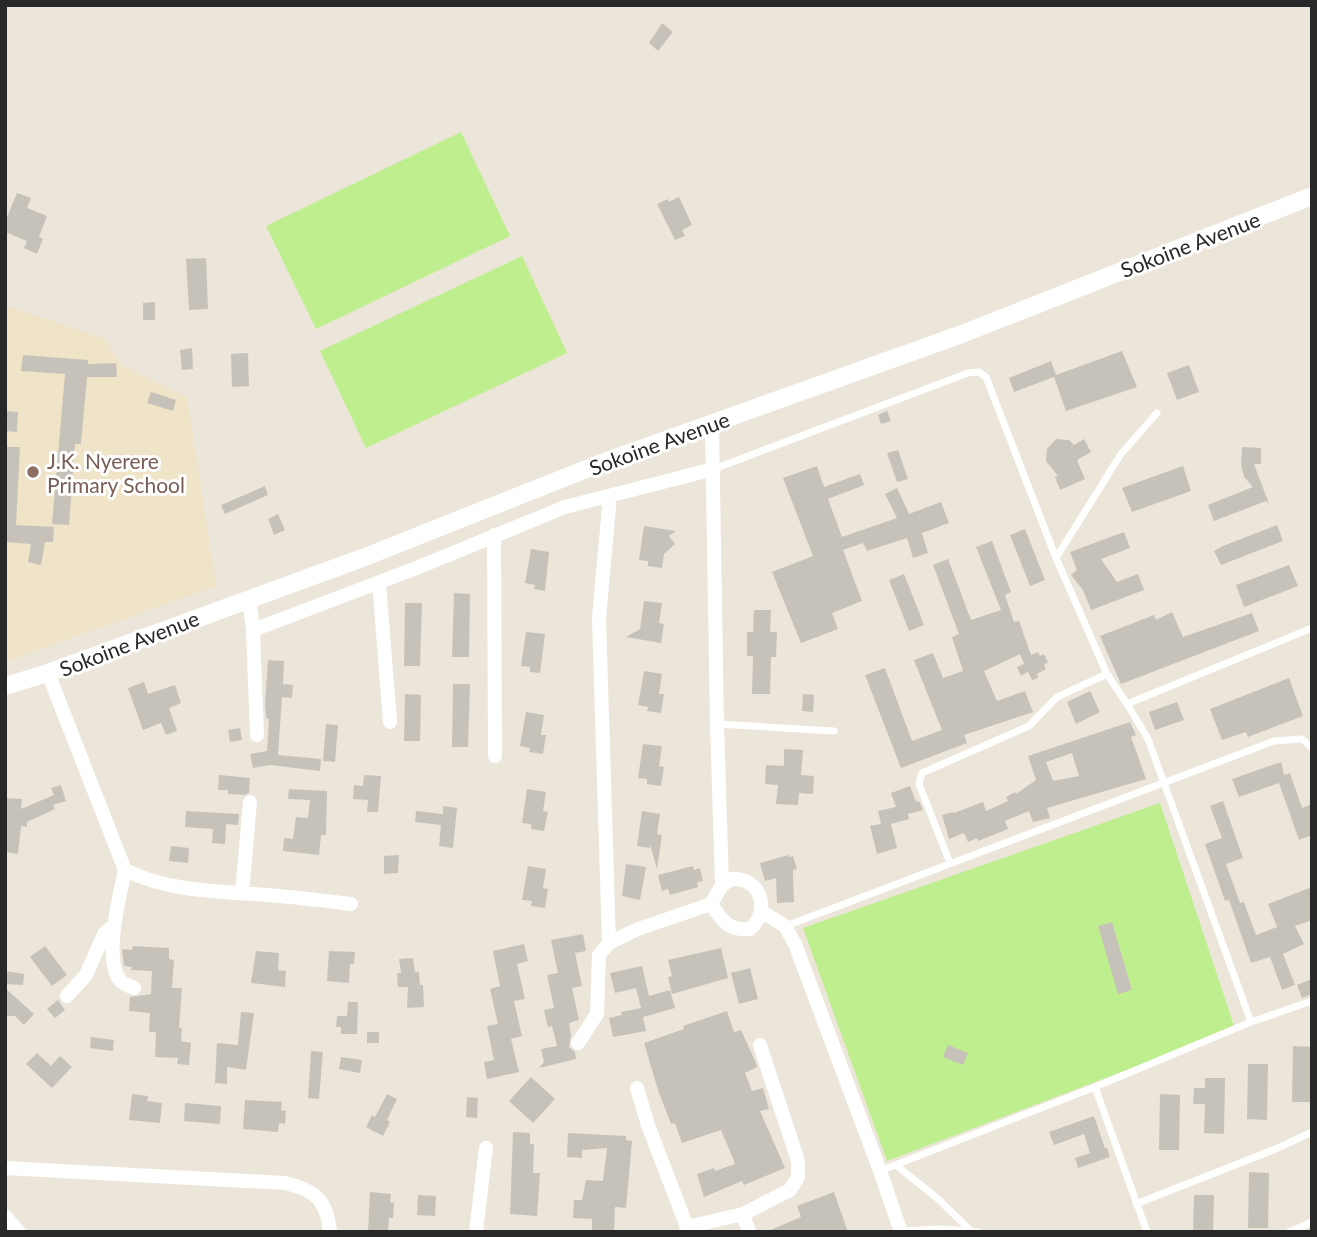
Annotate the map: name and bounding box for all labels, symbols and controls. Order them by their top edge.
street label: Sokoine Avenue [1117,206,1263,282]
street label: Sokoine Avenue [586,406,732,480]
place label: J.K. Nyerere Primary School [47,448,185,497]
marker: J.K. Nyerere Primary School [25,464,41,480]
street label: Sokoine Avenue [56,605,202,681]

